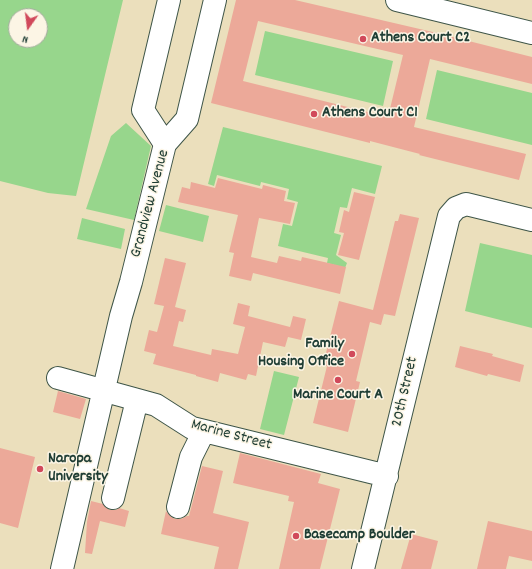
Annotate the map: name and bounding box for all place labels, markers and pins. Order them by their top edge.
place label: Athens Court C2 [371,29,470,49]
marker: Athens Court C2 [358,34,368,44]
place label: Athens Court C1 [322,104,418,124]
marker: Athens Court C1 [309,109,319,119]
place label: Family Housing Office [258,335,344,373]
marker: Family Housing Office [347,349,357,359]
marker: Marine Court A [333,375,343,385]
place label: Marine Court A [293,386,383,406]
place label: Naropa University [48,450,108,488]
marker: Naropa University [35,464,45,474]
place label: Basecamp Boulder [304,526,415,546]
marker: Basecamp Boulder [291,531,301,541]

